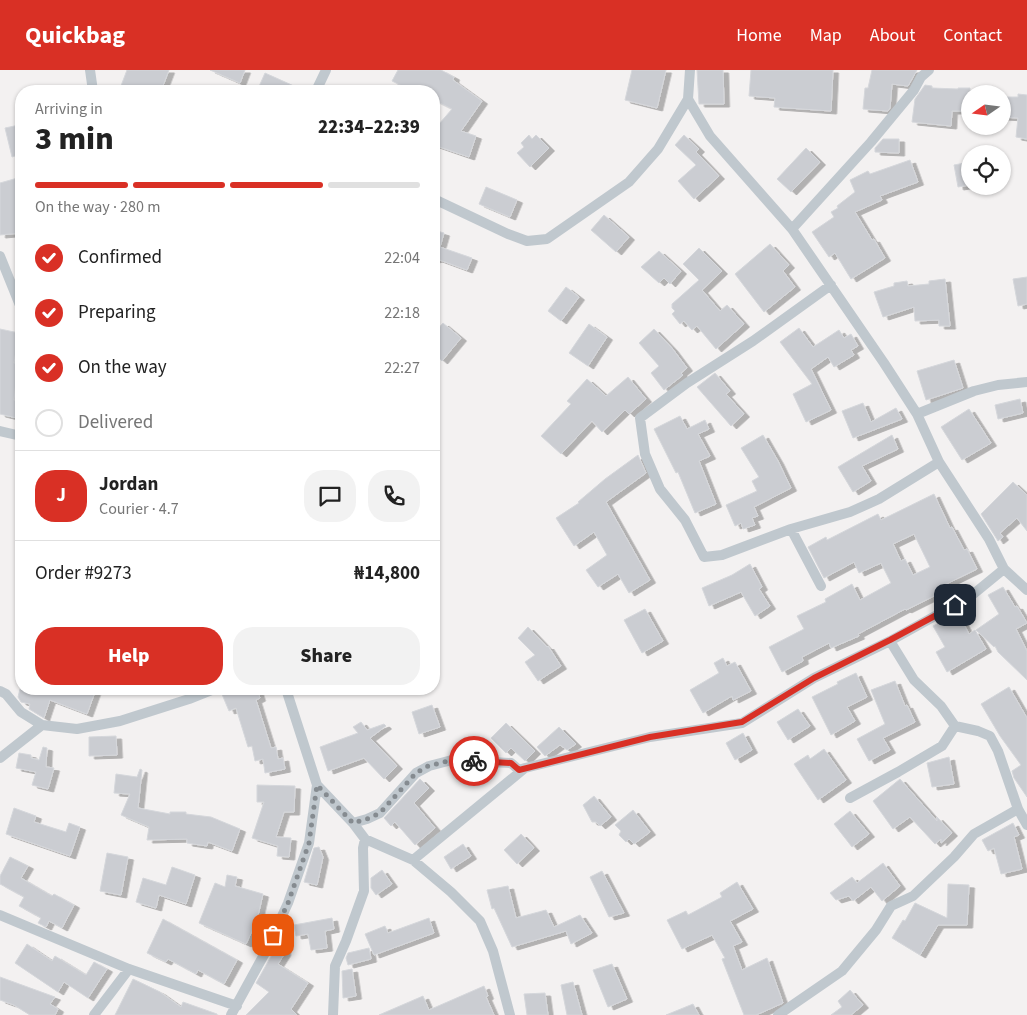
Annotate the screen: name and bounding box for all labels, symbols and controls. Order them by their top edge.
text: Quickbag [25,18,125,53]
text: Home [736,23,782,48]
text: Map [810,23,842,48]
text: About [870,23,915,48]
text: Contact [943,23,1002,48]
north arrow [961,85,1011,135]
map controls [961,85,1011,195]
text: Arriving in [35,98,103,120]
text: 22:34–22:39 [318,114,420,141]
text: 3 min [35,116,114,162]
button: locate [961,145,1011,195]
text: On the way · 280 m [35,196,160,218]
icon: check [35,244,63,272]
text: Confirmed [78,244,162,271]
text: 22:04 [384,247,420,269]
icon: check [35,299,63,327]
text: Preparing [78,299,156,326]
text: 22:18 [384,302,420,324]
icon: check [35,354,63,382]
text: On the way [78,354,167,381]
text: 22:27 [384,357,420,379]
text: Delivered [78,409,153,436]
button: chat [304,470,356,522]
button: phone [368,470,420,522]
text: Jordan [99,471,158,498]
text: J [56,482,66,509]
text: Courier · 4.7 [99,498,179,520]
text: Order #9273 [35,560,132,587]
text: ₦14,800 [354,560,420,587]
pin [934,584,976,626]
icon: home [941,591,969,619]
button: Help [35,627,223,685]
button: Share [233,627,420,685]
courier [449,736,499,786]
icon: bike [460,747,488,775]
pin [252,914,294,956]
icon: bag [259,921,287,949]

